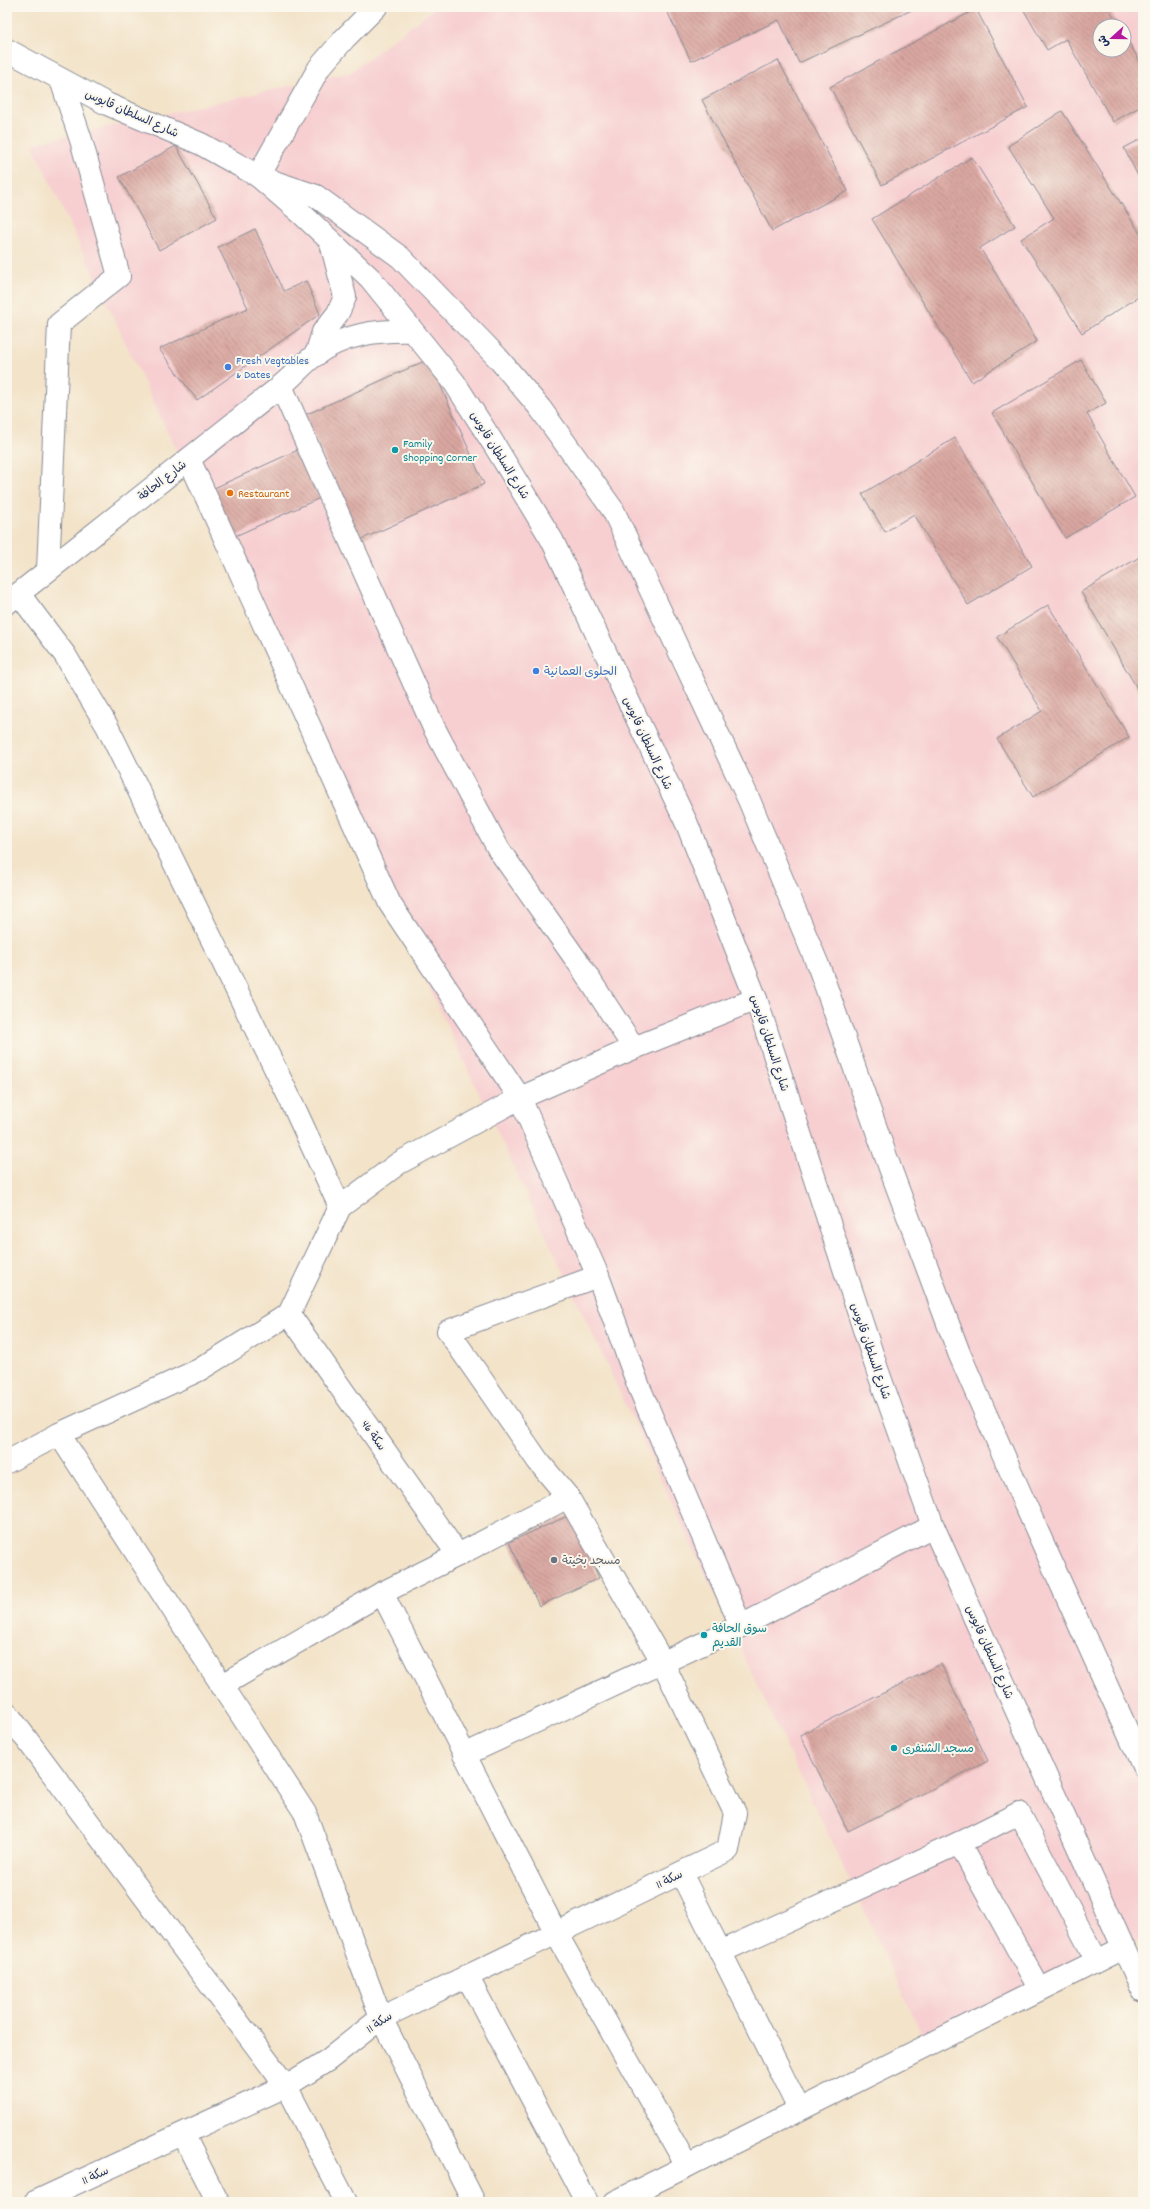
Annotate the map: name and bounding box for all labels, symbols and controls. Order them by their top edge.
north arrow [1092,18,1132,58]
text: ش [1095,32,1114,49]
street label: شارع السلطان قابوس [82,86,181,143]
place label: Fresh Vegtables & Dates [236,353,309,384]
marker: Fresh Vegtables & Dates [223,362,233,372]
street label: شارع السلطان قابوس [465,409,533,503]
place label: Family Shopping Corner [403,436,477,467]
marker: Family Shopping Corner [390,445,400,455]
street label: شارع الحافة [135,457,191,506]
place label: Restaurant [238,486,290,503]
marker: Restaurant [225,488,235,498]
place label: الحلوى العمانية [544,664,617,681]
marker: الحلوى العمانية [531,666,541,676]
street label: شارع السلطان قابوس [618,694,676,793]
street label: شارع السلطان قابوس [745,993,792,1094]
street label: شارع السلطان قابوس [845,1301,894,1402]
street label: سكة 46 [356,1417,389,1455]
place label: مسجد بخيتة [562,1553,621,1570]
marker: مسجد بخيتة [549,1555,559,1565]
street label: شارع السلطان قابوس [960,1603,1017,1702]
place label: سوق الحافة القديم [712,1621,767,1652]
marker: سوق الحافة القديم [699,1630,709,1640]
place label: مسجد الشنفرى [902,1741,974,1758]
marker: مسجد الشنفرى [889,1743,899,1753]
street label: سكة 11 [653,1867,686,1894]
street label: سكة 11 [363,2008,396,2038]
street label: سكة 11 [79,2163,112,2190]

